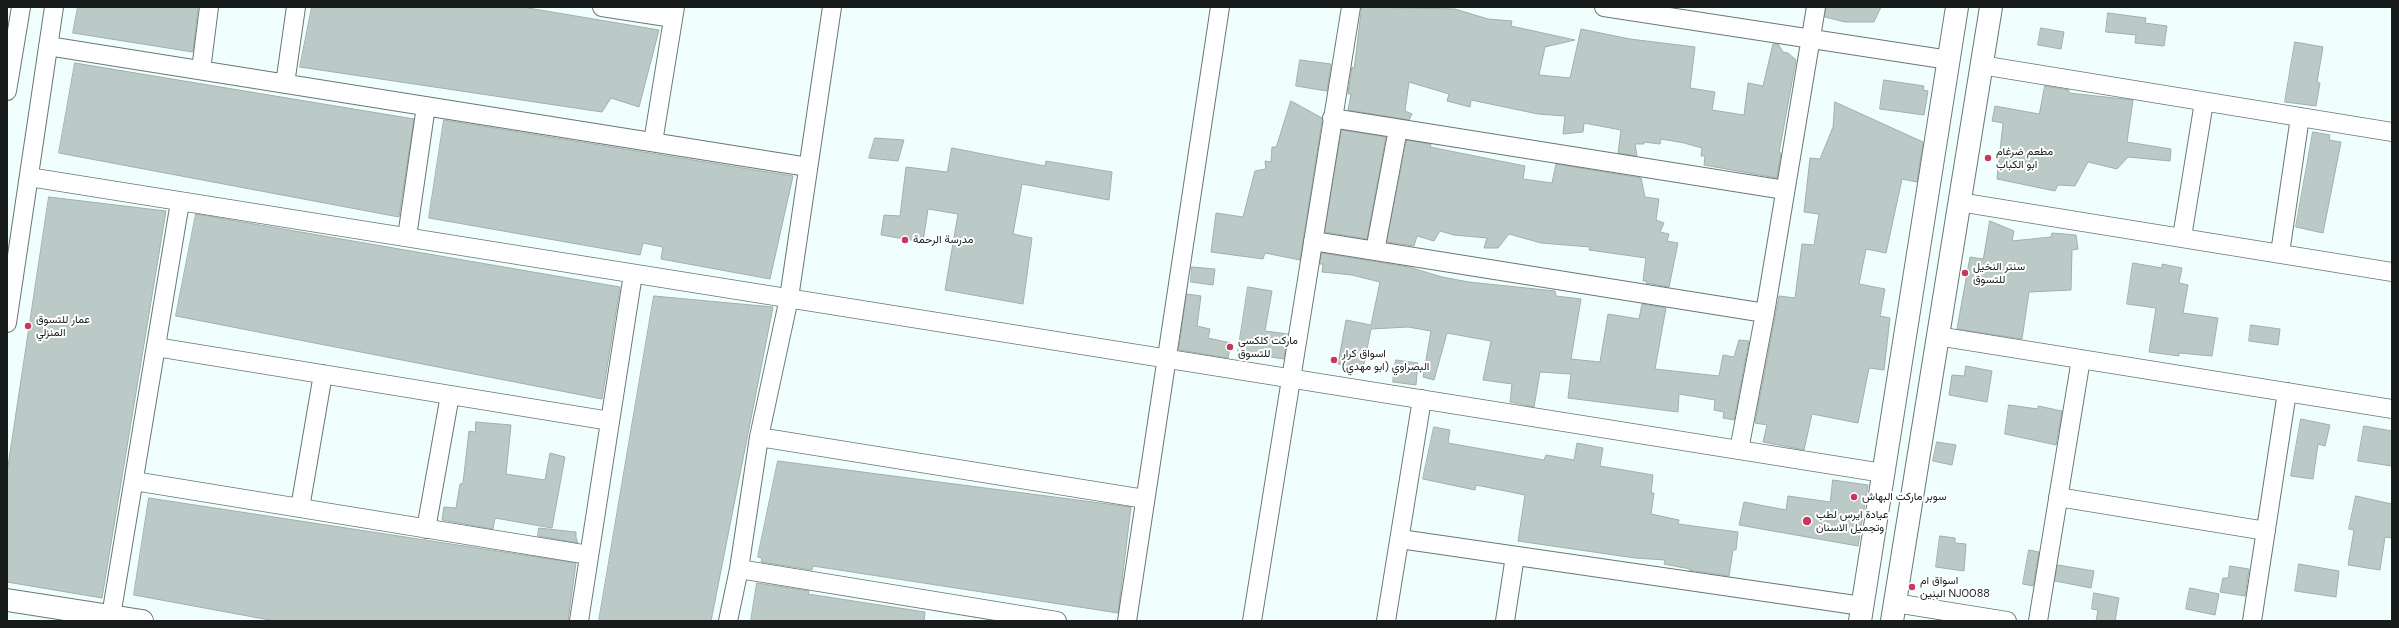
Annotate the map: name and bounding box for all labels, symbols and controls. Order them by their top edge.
place label: مطعم ضرغام ابو الكباب [1996,145,2053,171]
marker: مطعم ضرغام ابو الكباب [1983,153,1993,163]
place label: مدرسة الرحمة [913,233,973,247]
marker: مدرسة الرحمة [900,235,910,245]
place label: سنتر النخيل للتسوق [1973,260,2025,286]
marker: سنتر النخيل للتسوق [1960,268,1970,278]
place label: عمار للتسوق المنزلي [36,313,90,339]
marker: عمار للتسوق المنزلي [23,321,33,331]
place label: ماركت كلكسي للتسوق [1238,334,1298,360]
marker: ماركت كلكسي للتسوق [1225,342,1235,352]
place label: اسواق كرار البصراوي (ابو مهدي) [1342,347,1429,373]
marker: اسواق كرار البصراوي (ابو مهدي) [1329,355,1339,365]
place label: سوبر ماركت البهاش [1862,490,1946,504]
marker: سوبر ماركت البهاش [1849,492,1859,502]
place label: عيادة ايرس لطب وتجميل الاسنان [1816,508,1888,534]
marker: عيادة ايرس لطب وتجميل الاسنان [1801,515,1813,527]
place label: اسواق ام البنين NJ0088 [1920,574,1990,600]
marker: اسواق ام البنين NJ0088 [1907,582,1917,592]

